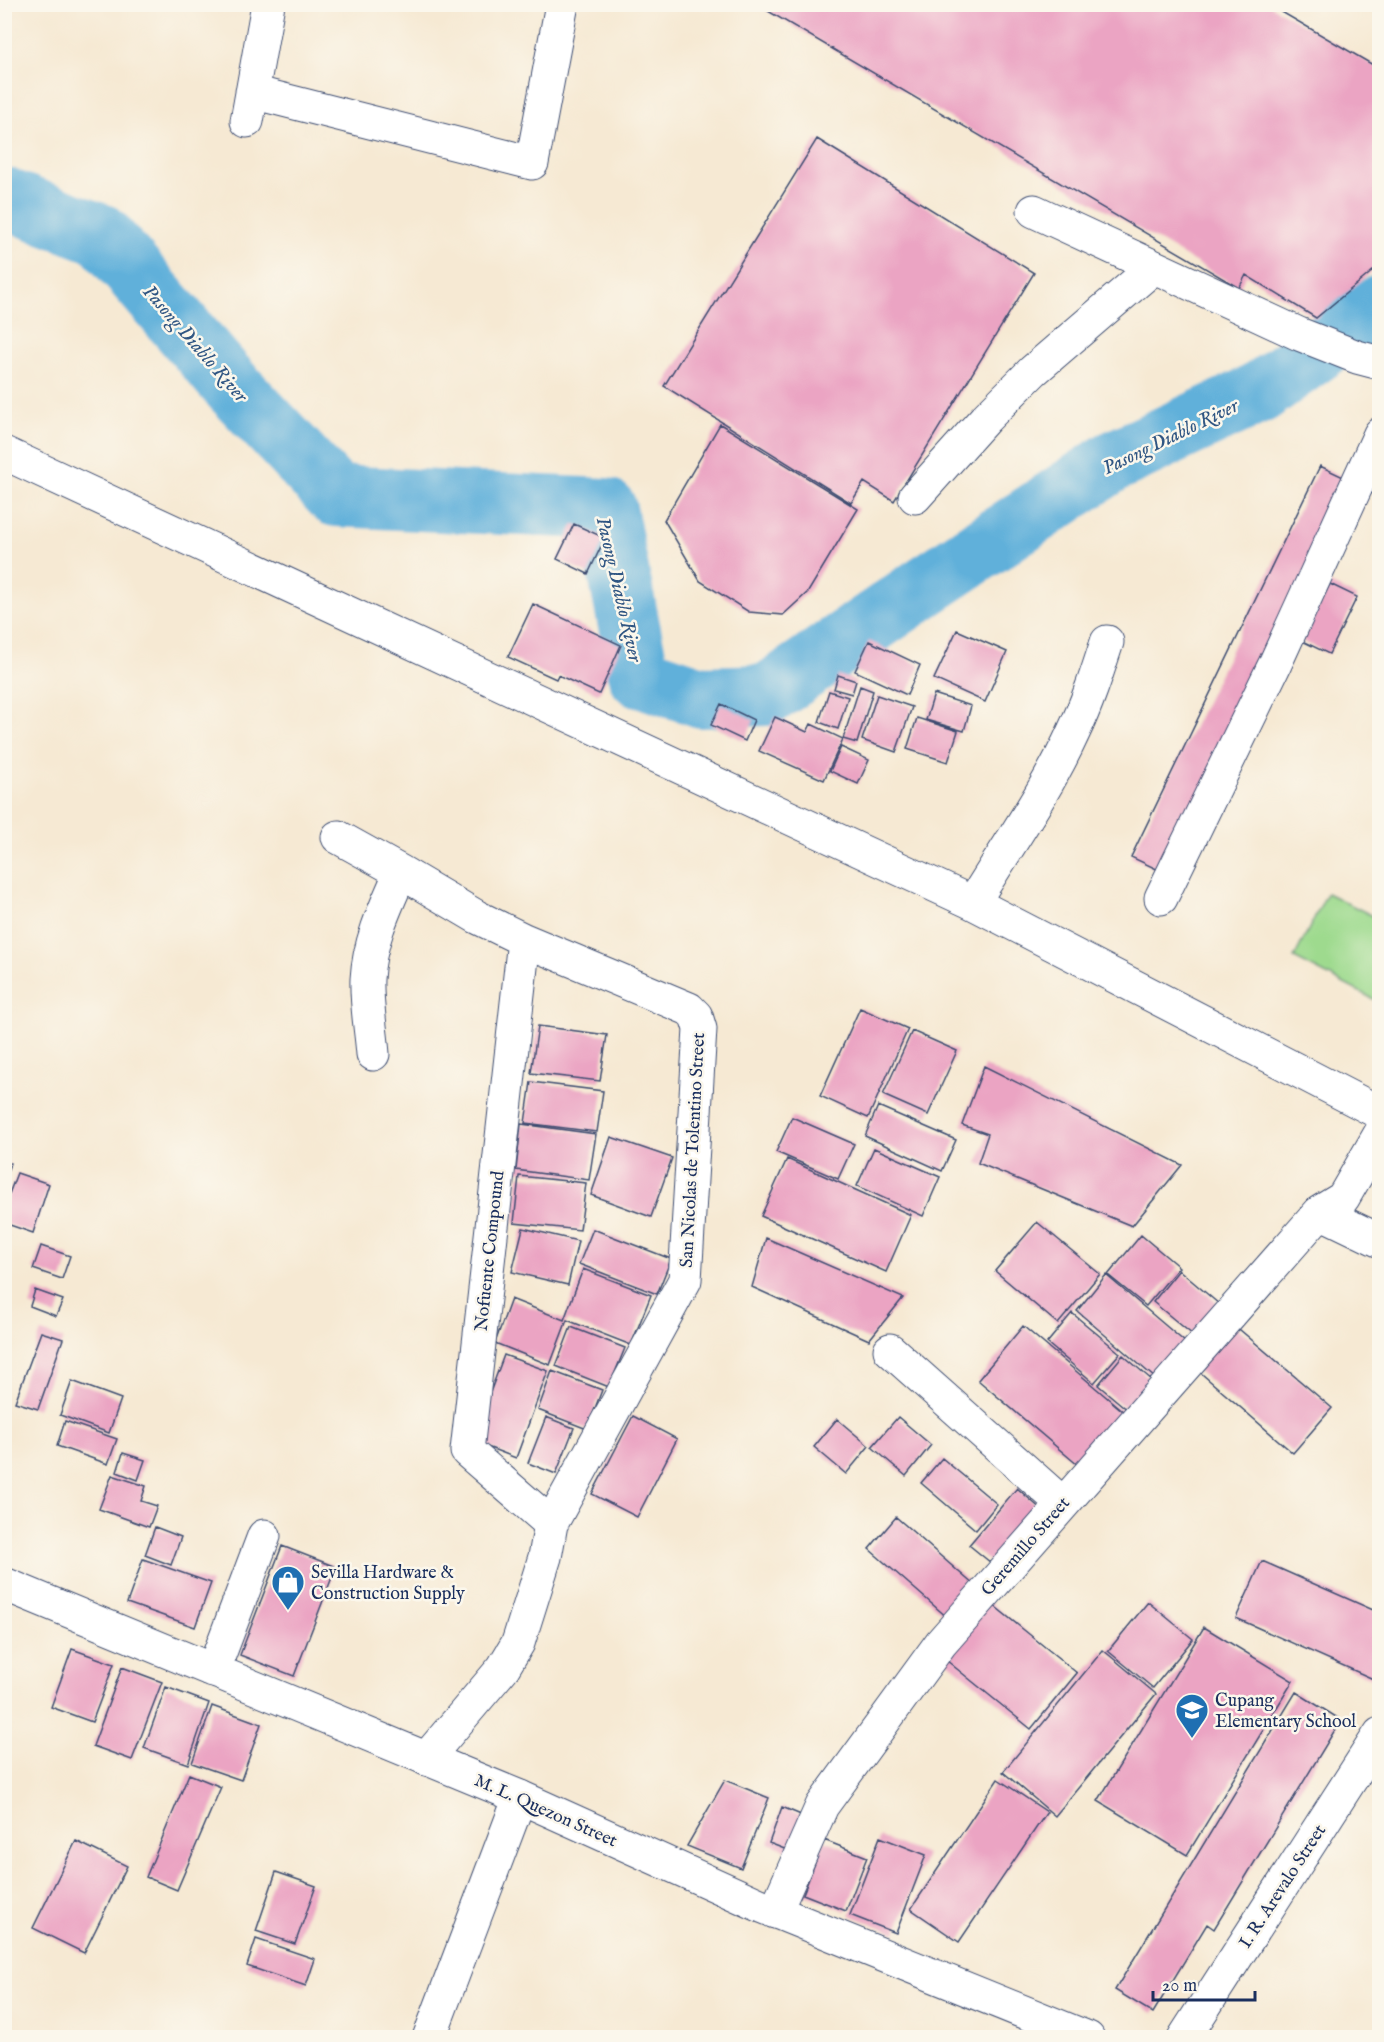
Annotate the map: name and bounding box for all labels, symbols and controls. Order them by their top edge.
water label: Pasong Diablo River [136,280,254,410]
water label: Pasong Diablo River [1099,393,1244,482]
water label: Pasong Diablo River [589,514,648,666]
street label: San Nicolas de Tolentino Street [676,1032,711,1268]
street label: Nofuente Compound [471,1169,510,1332]
street label: Geremillo Street [977,1493,1076,1601]
place label: Sevilla Hardware & Construction Supply [311,1562,465,1606]
shop icon: Sevilla Hardware & Construction Supply [270,1564,306,1611]
place label: Cupang Elementary School [1215,1690,1356,1734]
school or university icon: Cupang Elementary School [1174,1692,1210,1739]
street label: M. L. Quezon Street [470,1770,620,1853]
street label: I. R. Arevalo Street [1235,1821,1332,1953]
scale bar [1153,1964,1255,2002]
text: 20 m [1162,1975,1197,1998]

